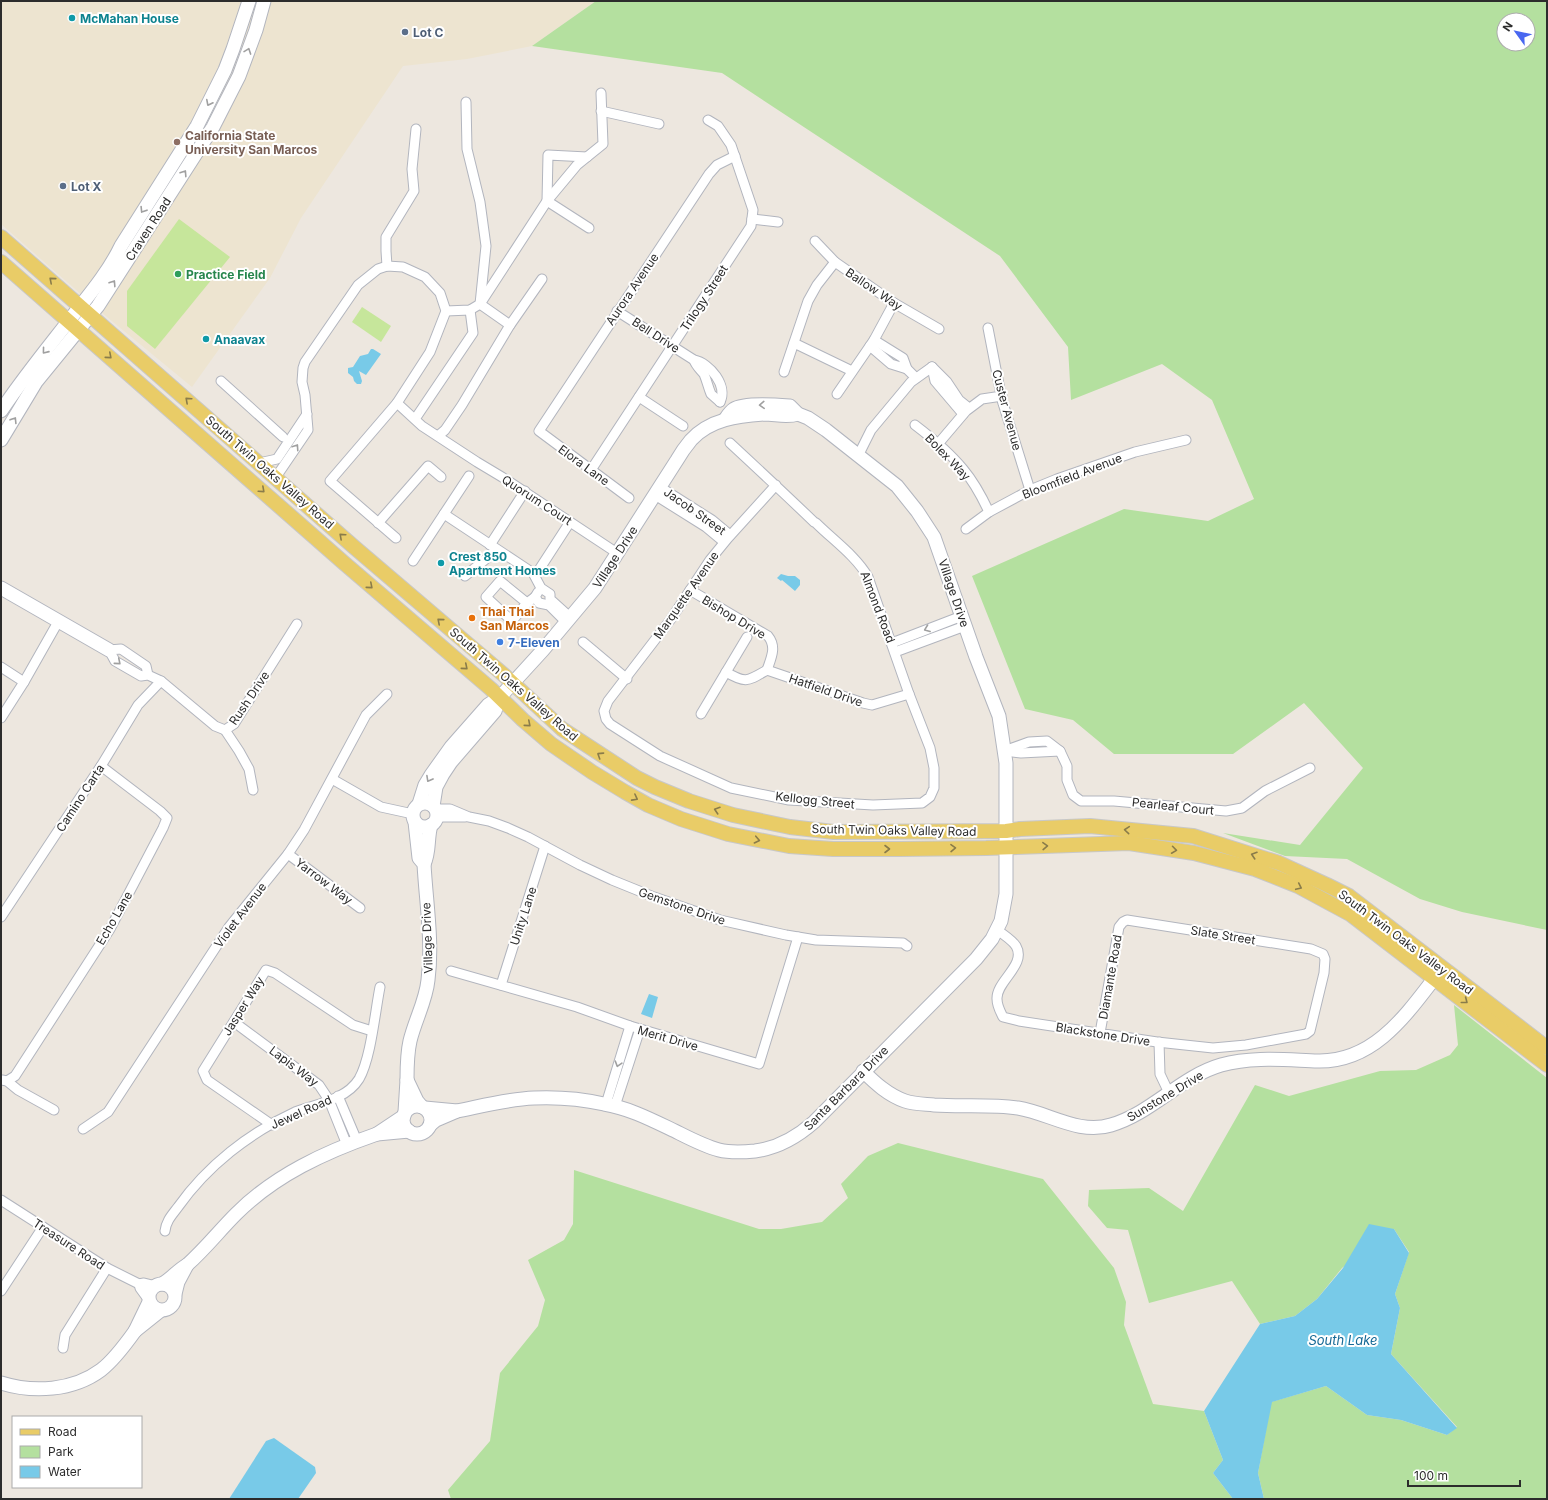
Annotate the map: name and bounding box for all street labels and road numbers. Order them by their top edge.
street label: Craven Road [122,194,174,264]
street label: Aurora Avenue [602,250,662,328]
street label: Trilogy Street [677,262,731,334]
street label: Ballow Way [843,265,905,314]
street label: Bell Drive [629,314,683,356]
street label: Custer Avenue [989,368,1025,452]
street label: South Twin Oaks Valley Road [203,412,337,532]
street label: Bolex Way [922,431,974,484]
street label: Elora Lane [555,441,613,489]
street label: Bloomfield Avenue [1020,450,1124,502]
street label: Quorum Court [499,472,575,528]
street label: Jacob Street [661,484,729,538]
street label: Village Drive [589,523,641,591]
street label: Marquette Avenue [650,548,722,642]
street label: Village Drive [935,557,973,629]
street label: Almond Road [857,569,899,645]
street label: Bishop Drive [699,592,769,642]
street label: South Twin Oaks Valley Road [447,624,581,744]
street label: Rush Drive [226,668,272,728]
street label: Hatfield Drive [787,670,865,710]
street label: Camino Carta [53,761,107,835]
street label: Kellogg Street [775,788,855,812]
street label: Pearleaf Court [1131,794,1215,818]
street label: South Twin Oaks Valley Road [811,821,977,839]
street label: Yarrow Way [292,855,356,908]
street label: Violet Avenue [211,879,269,951]
street label: Gemstone Drive [637,884,727,928]
street label: Unity Lane [506,885,540,947]
street label: South Twin Oaks Valley Road [1336,886,1476,998]
street label: Echo Lane [93,889,135,947]
street label: Village Drive [418,902,436,974]
street label: Slate Street [1190,922,1257,948]
street label: Diamante Road [1095,933,1125,1021]
street label: Jasper Way [219,974,267,1038]
street label: Blackstone Drive [1055,1019,1151,1049]
street label: Merit Drive [636,1022,700,1054]
street label: Lapis Way [266,1043,322,1090]
street label: Santa Barbara Drive [801,1043,891,1133]
street label: Sunstone Drive [1124,1067,1206,1125]
street label: Jewel Road [268,1092,334,1132]
street label: Treasure Road [30,1215,108,1273]

